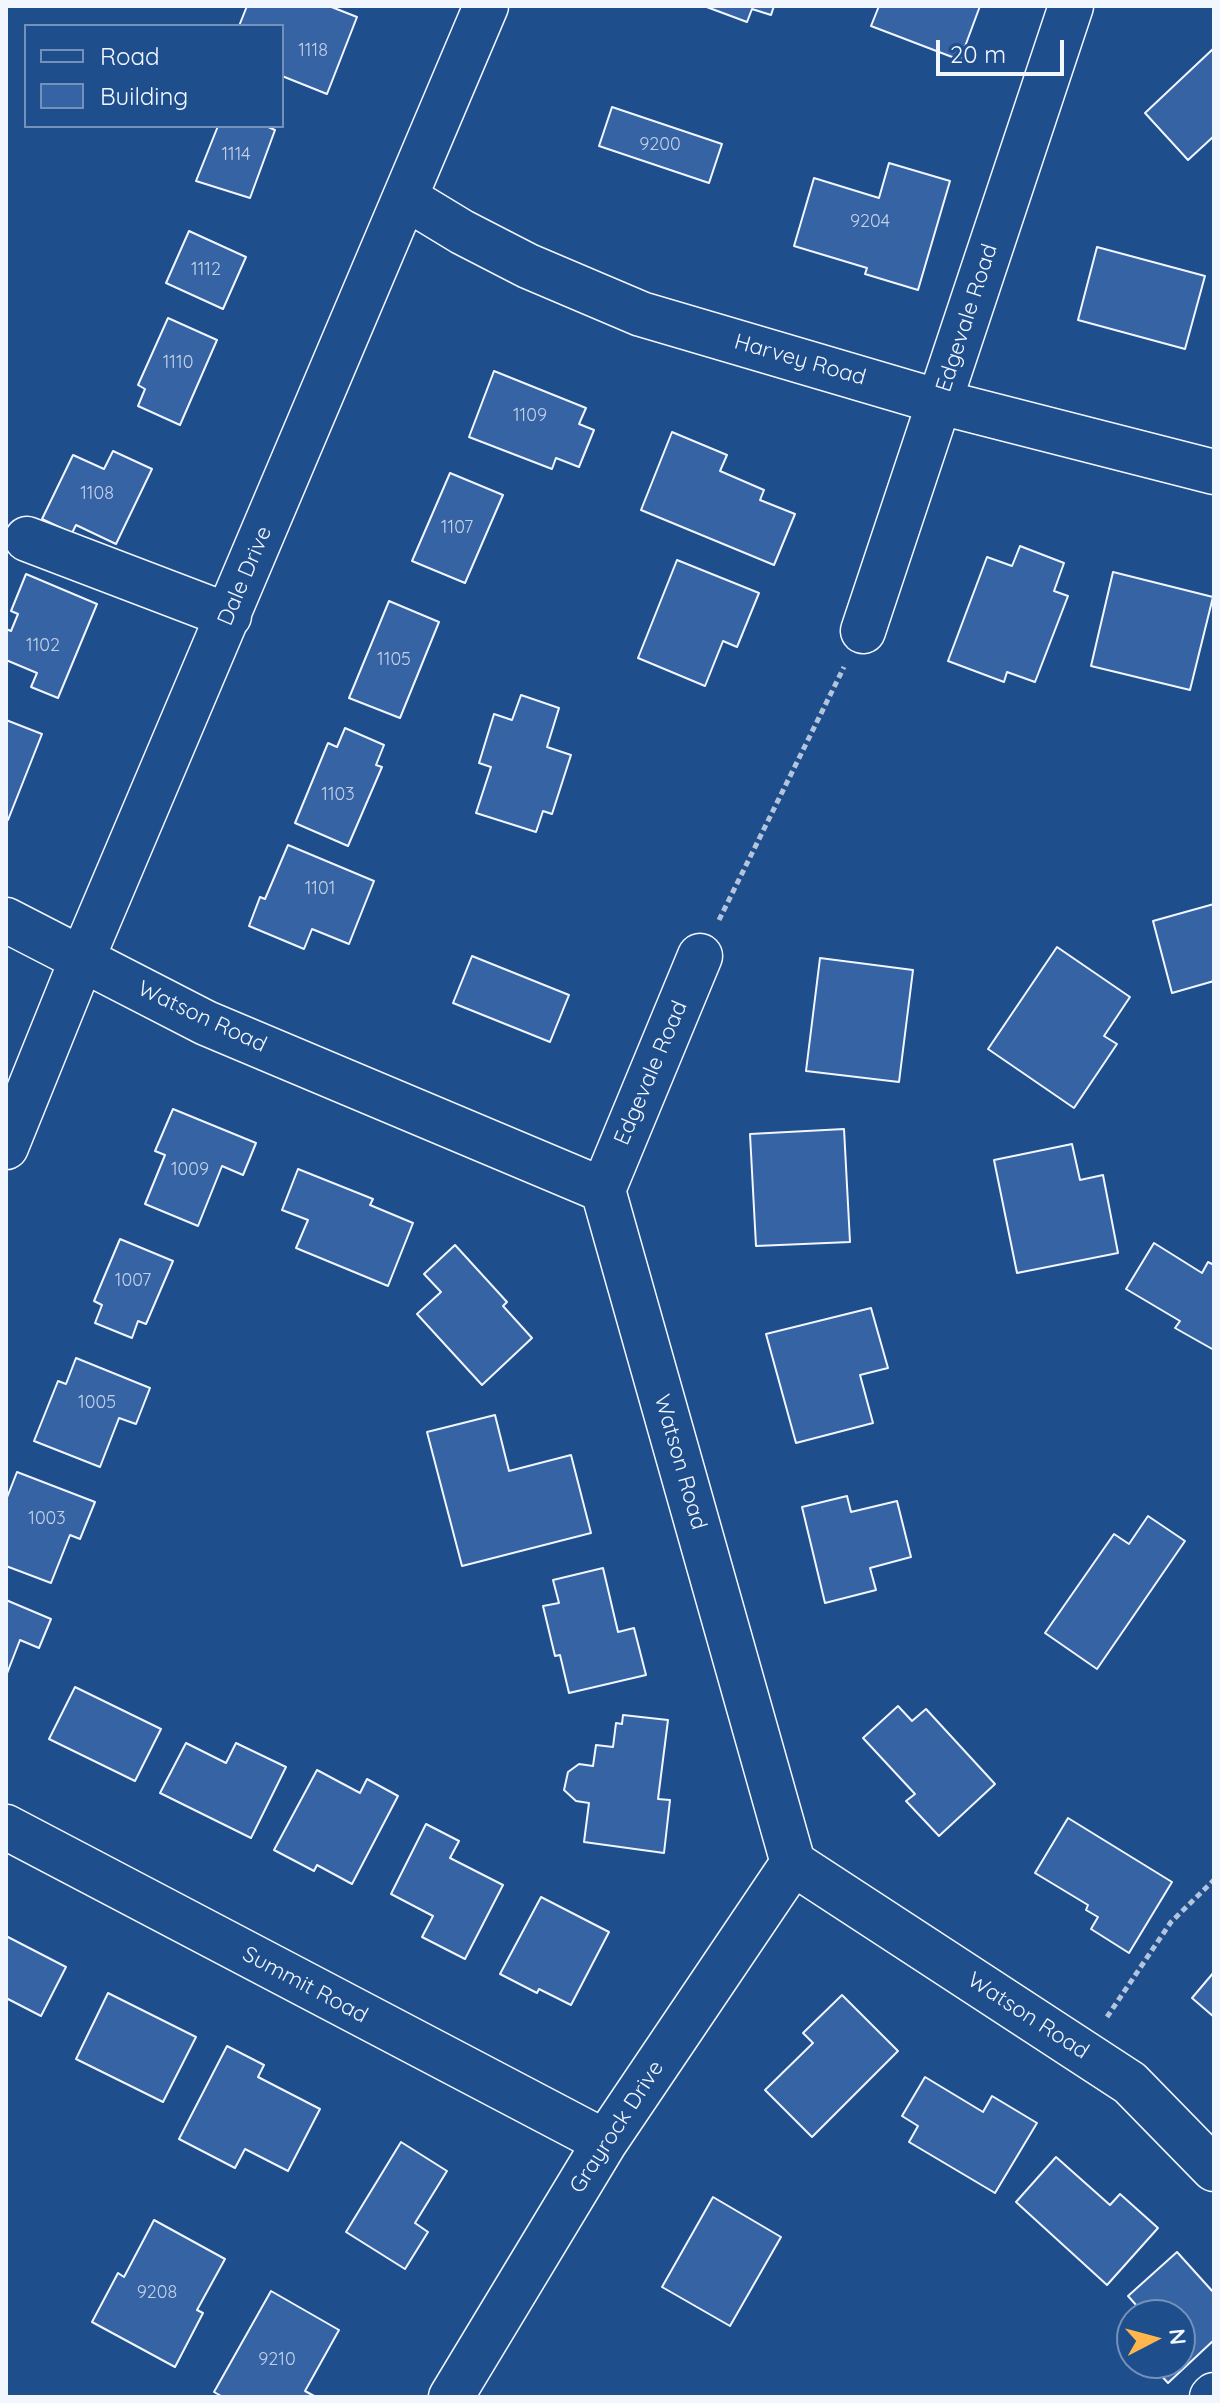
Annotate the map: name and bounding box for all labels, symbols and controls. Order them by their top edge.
legend [24,24,284,128]
scale bar [940,24,1068,74]
text: 20 m [950,39,1006,69]
house number: 1118 [298,40,328,62]
text: Road [100,41,160,71]
text: Building [100,81,188,111]
house number: 9200 [639,134,681,156]
house number: 1114 [221,144,251,166]
house number: 9204 [850,211,890,233]
street label: Edgevale Road [931,241,1003,395]
house number: 1112 [191,259,221,281]
street label: Harvey Road [731,329,869,391]
house number: 1110 [163,352,193,374]
house number: 1109 [513,405,547,427]
house number: 1108 [80,483,114,505]
house number: 1107 [441,517,473,539]
street label: Dale Drive [212,522,278,630]
house number: 1102 [26,635,60,657]
house number: 1105 [377,649,411,671]
house number: 1103 [321,784,355,806]
house number: 1101 [305,878,335,900]
street label: Watson Road [133,976,271,1058]
street label: Edgevale Road [609,997,693,1149]
house number: 1009 [171,1159,209,1181]
house number: 1007 [115,1270,151,1292]
street label: Watson Road [648,1391,712,1533]
house number: 1005 [78,1392,116,1414]
house number: 1003 [28,1508,66,1530]
street label: Summit Road [238,1941,372,2029]
street label: Watson Road [962,1967,1094,2065]
street label: Grayrock Drive [564,2056,670,2198]
house number: 9208 [137,2282,177,2304]
north arrow [1116,2299,1196,2379]
text: N [1163,2327,1193,2346]
house number: 9210 [258,2349,296,2371]

